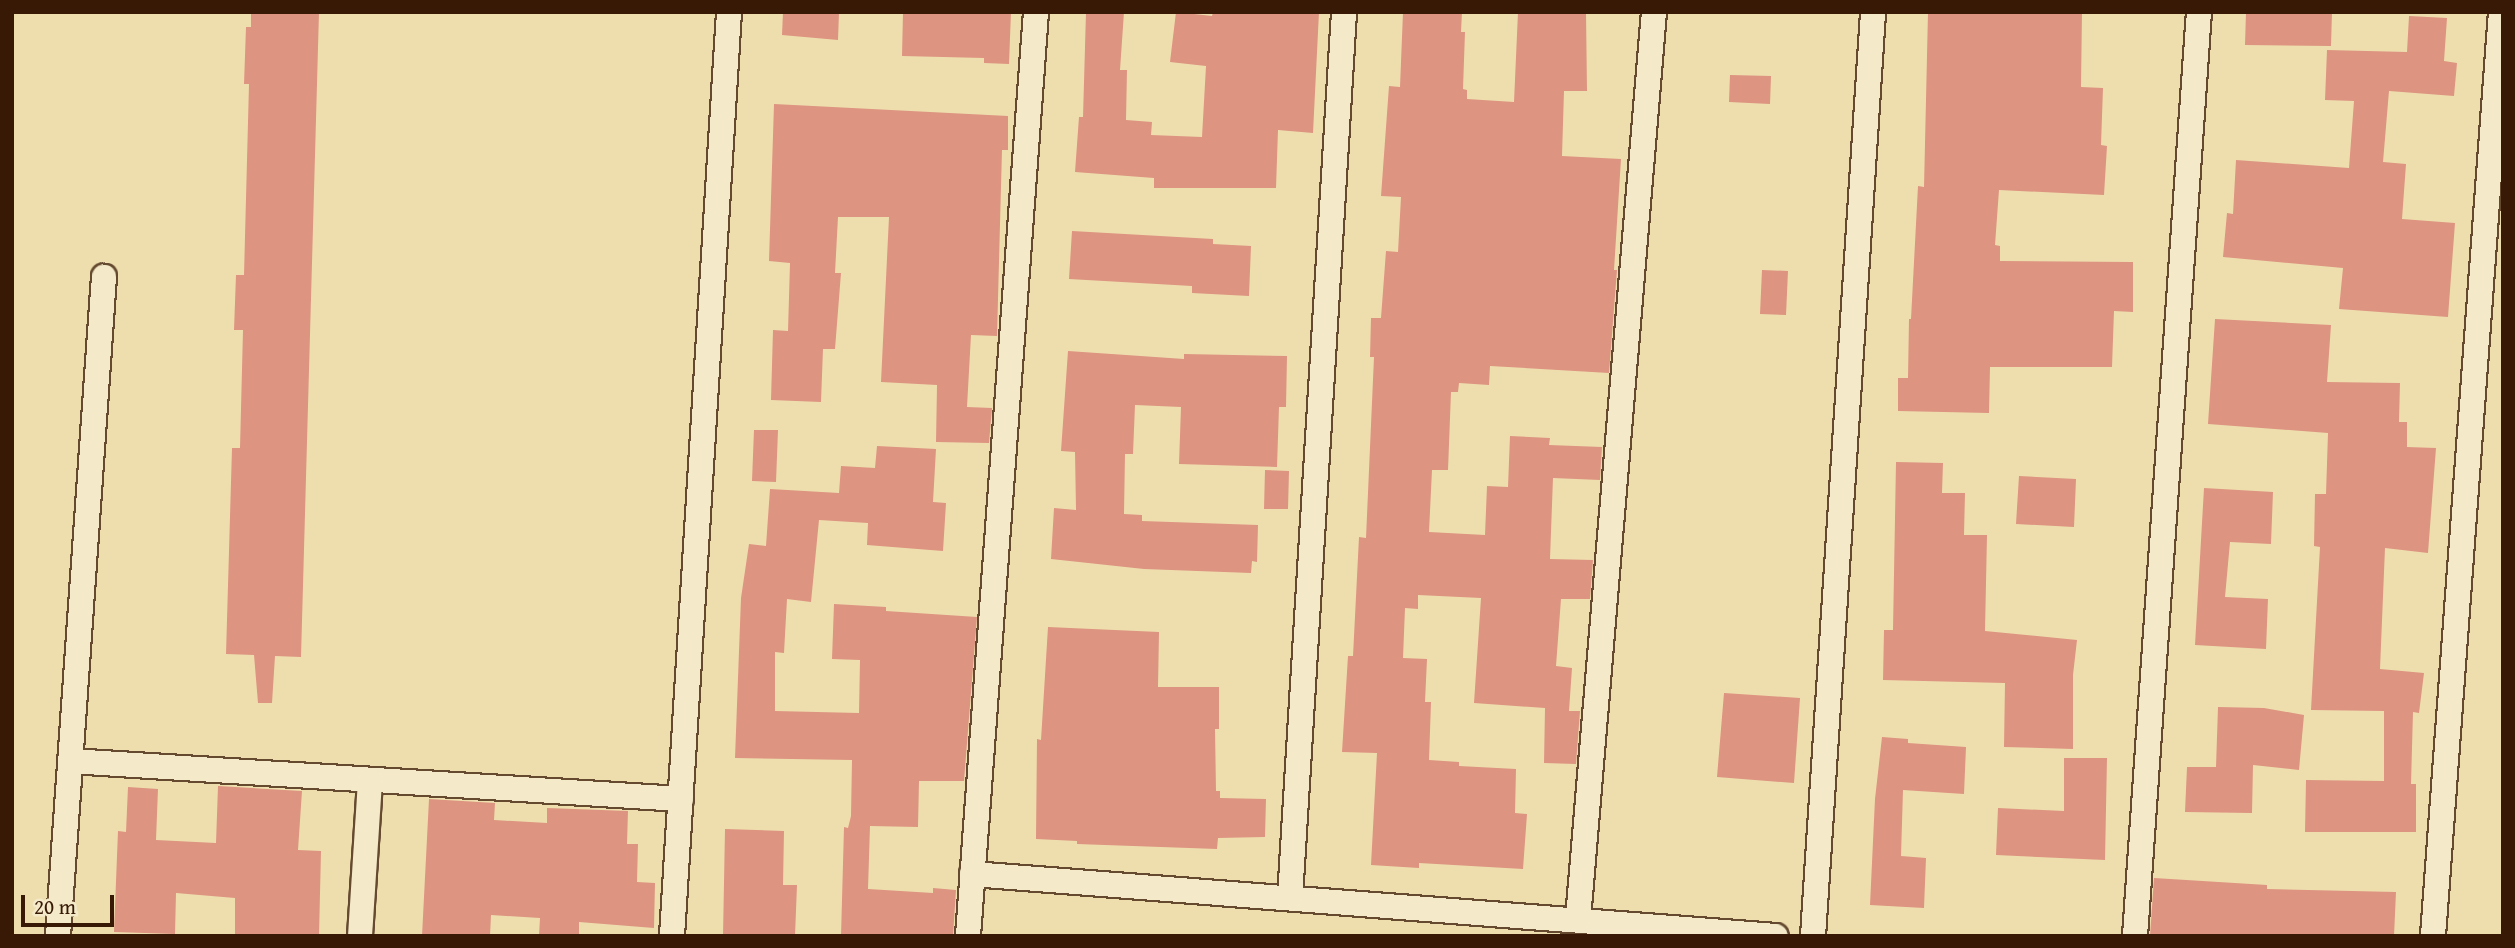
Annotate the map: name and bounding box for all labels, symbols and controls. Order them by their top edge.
scale bar [24,881,117,925]
text: 20 m [34,891,76,922]

